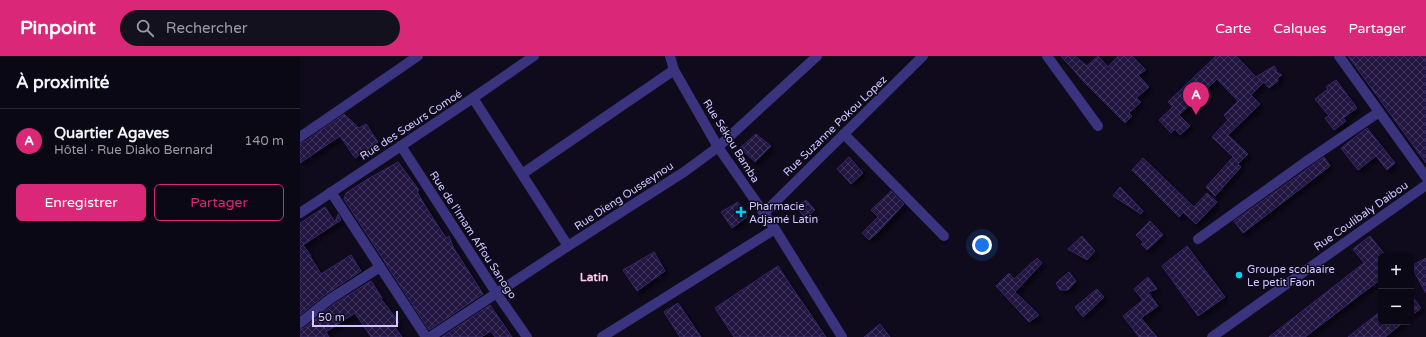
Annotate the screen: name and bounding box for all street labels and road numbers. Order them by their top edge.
street label: Rue Suzanne Pokou Lopez [781,73,890,179]
street label: Rue des Sœurs Comoé [358,87,464,163]
street label: Rue Sékou Bamba [700,97,762,185]
street label: Rue Dieng Ousseynou [572,159,676,233]
street label: Rue de l'Imam Affou Sanogo [427,169,519,301]
street label: Rue Coulibaly Daibou [1311,179,1411,253]

